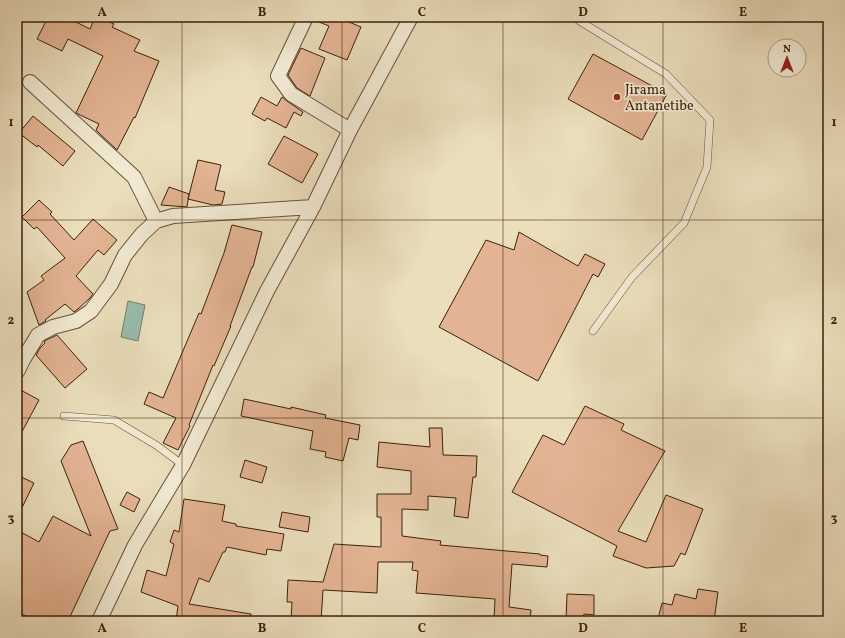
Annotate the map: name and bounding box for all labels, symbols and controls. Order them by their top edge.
text: A [97,4,107,22]
text: B [258,4,267,22]
text: C [418,4,426,22]
text: D [578,4,588,22]
text: E [739,4,747,22]
north arrow [767,38,807,78]
text: N [783,42,791,57]
place label: Jirama Antanetibe [625,81,694,116]
marker: Jirama Antanetibe [612,92,622,102]
text: 1 [8,114,14,132]
text: 1 [831,114,837,132]
text: 2 [8,312,15,330]
text: 2 [831,312,838,330]
text: 3 [8,510,15,528]
text: 3 [831,510,838,528]
text: A [97,620,107,638]
text: B [258,620,267,638]
text: C [418,620,426,638]
text: D [578,620,588,638]
text: E [739,620,747,638]

